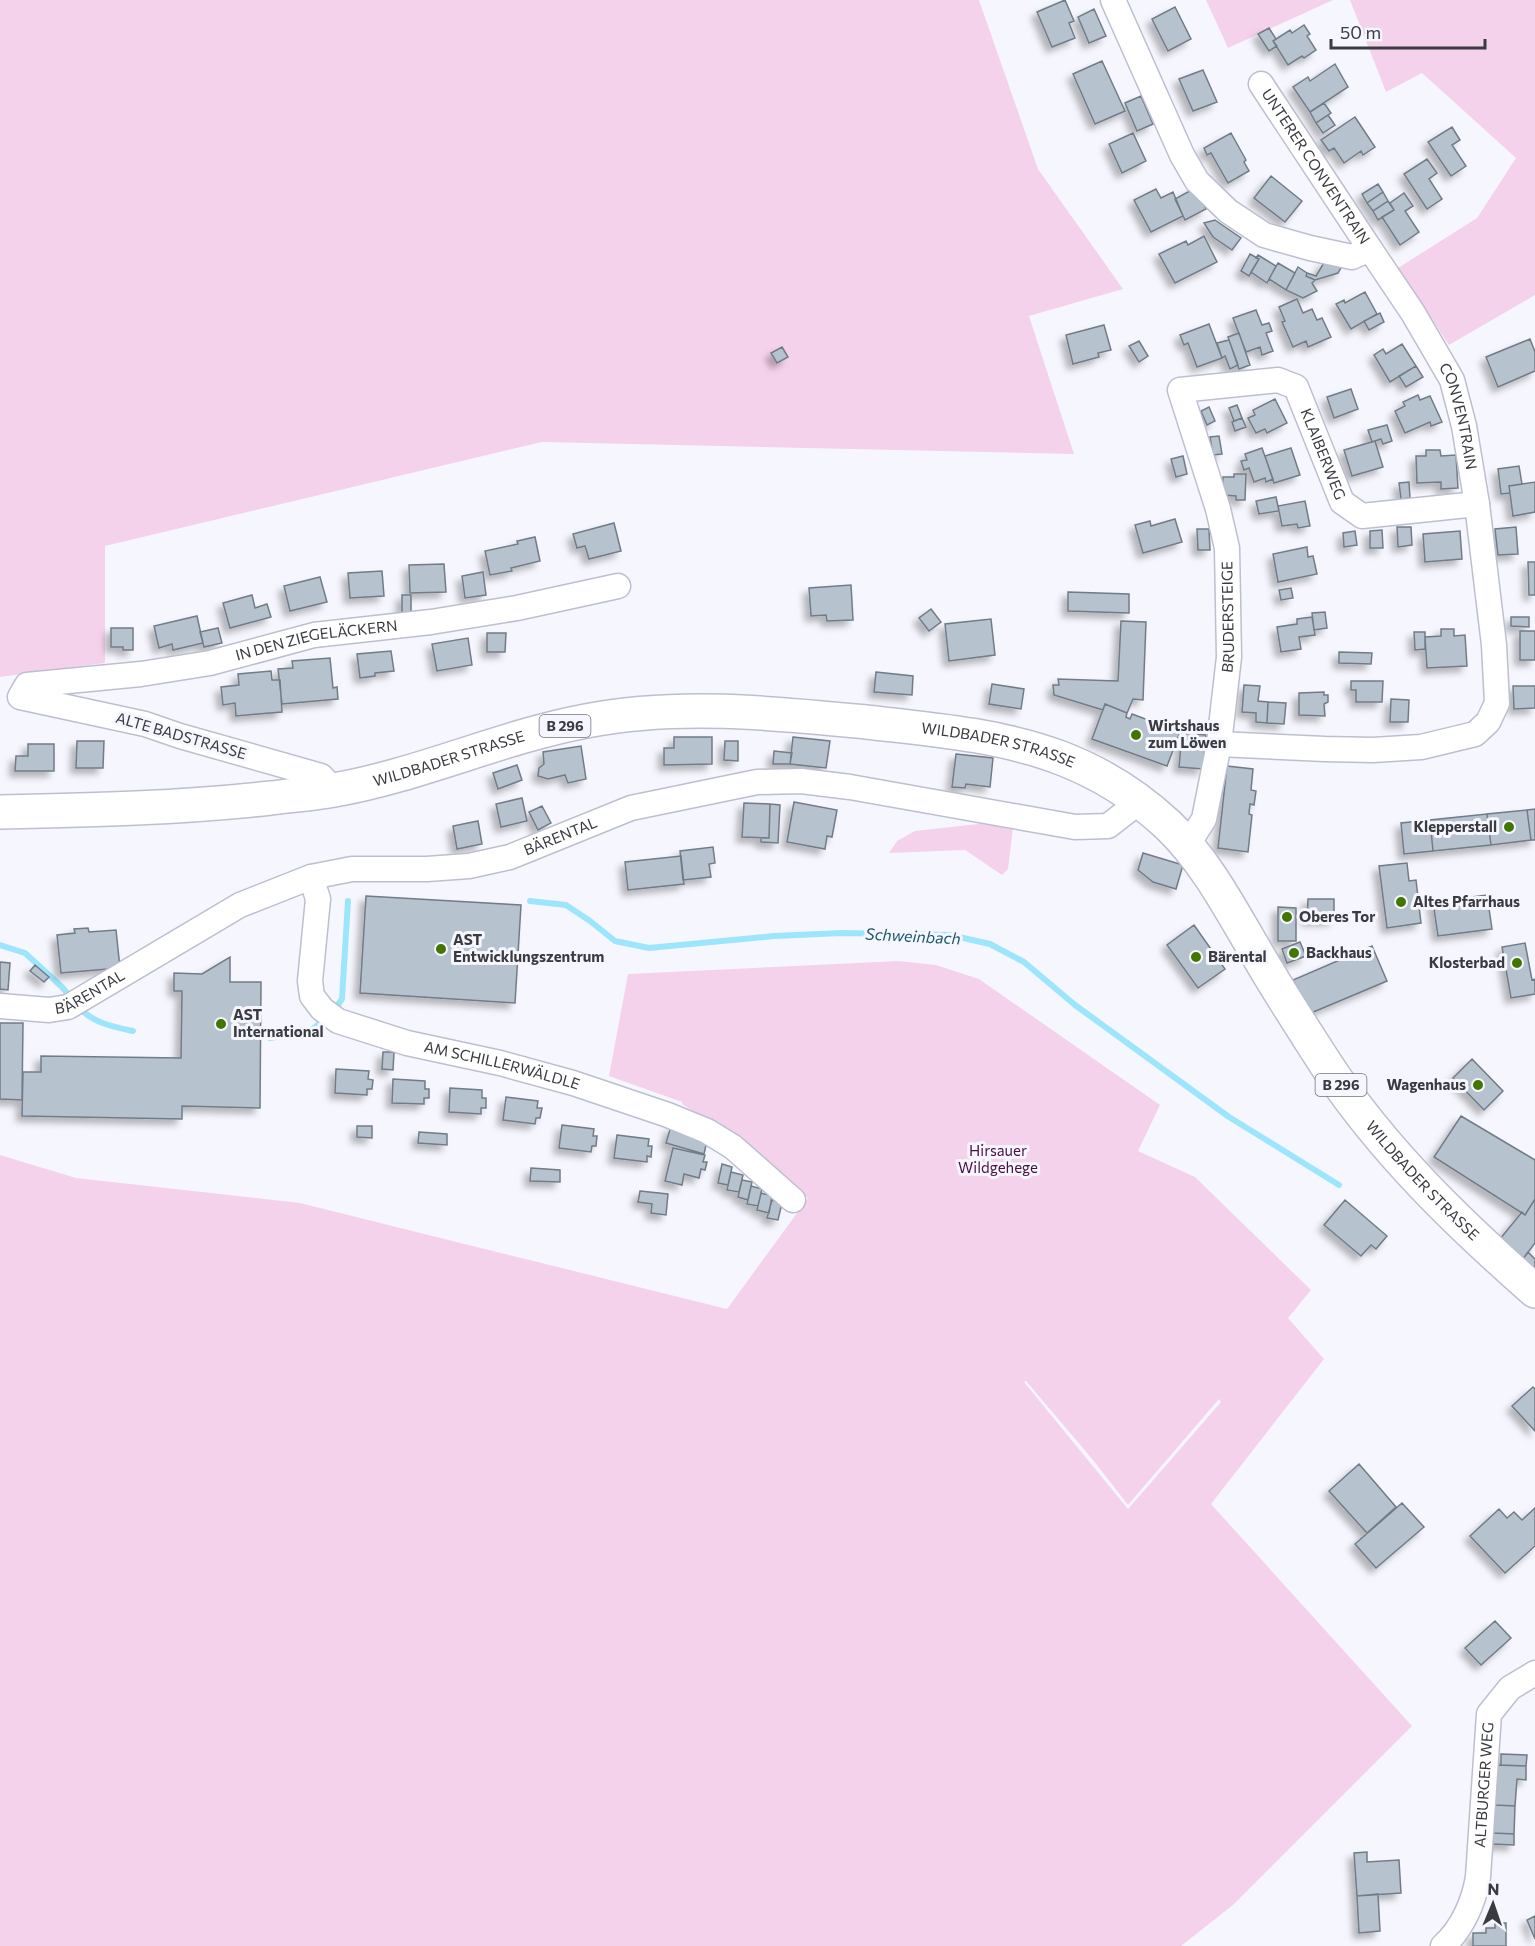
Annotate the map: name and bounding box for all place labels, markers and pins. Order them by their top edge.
place label: Wirtshaus zum Löwen [1148,716,1226,751]
marker: Wirtshaus zum Löwen [1129,728,1143,742]
place label: Klepperstall [1414,817,1497,835]
marker: Klepperstall [1502,820,1516,834]
place label: Altes Pfarrhaus [1413,892,1520,910]
marker: Altes Pfarrhaus [1394,895,1408,909]
place label: Oberes Tor [1299,907,1375,925]
marker: Oberes Tor [1280,910,1294,924]
place label: AST Entwicklungszentrum [453,930,604,965]
marker: AST Entwicklungszentrum [434,942,448,956]
place label: Backhaus [1306,943,1372,961]
marker: Backhaus [1287,946,1301,960]
place label: Bärental [1208,947,1267,965]
marker: Bärental [1189,950,1203,964]
place label: Klosterbad [1429,953,1505,971]
marker: Klosterbad [1510,956,1524,970]
place label: AST International [233,1005,324,1040]
marker: AST International [214,1017,228,1031]
place label: Wagenhaus [1386,1075,1466,1093]
marker: Wagenhaus [1471,1078,1485,1092]

